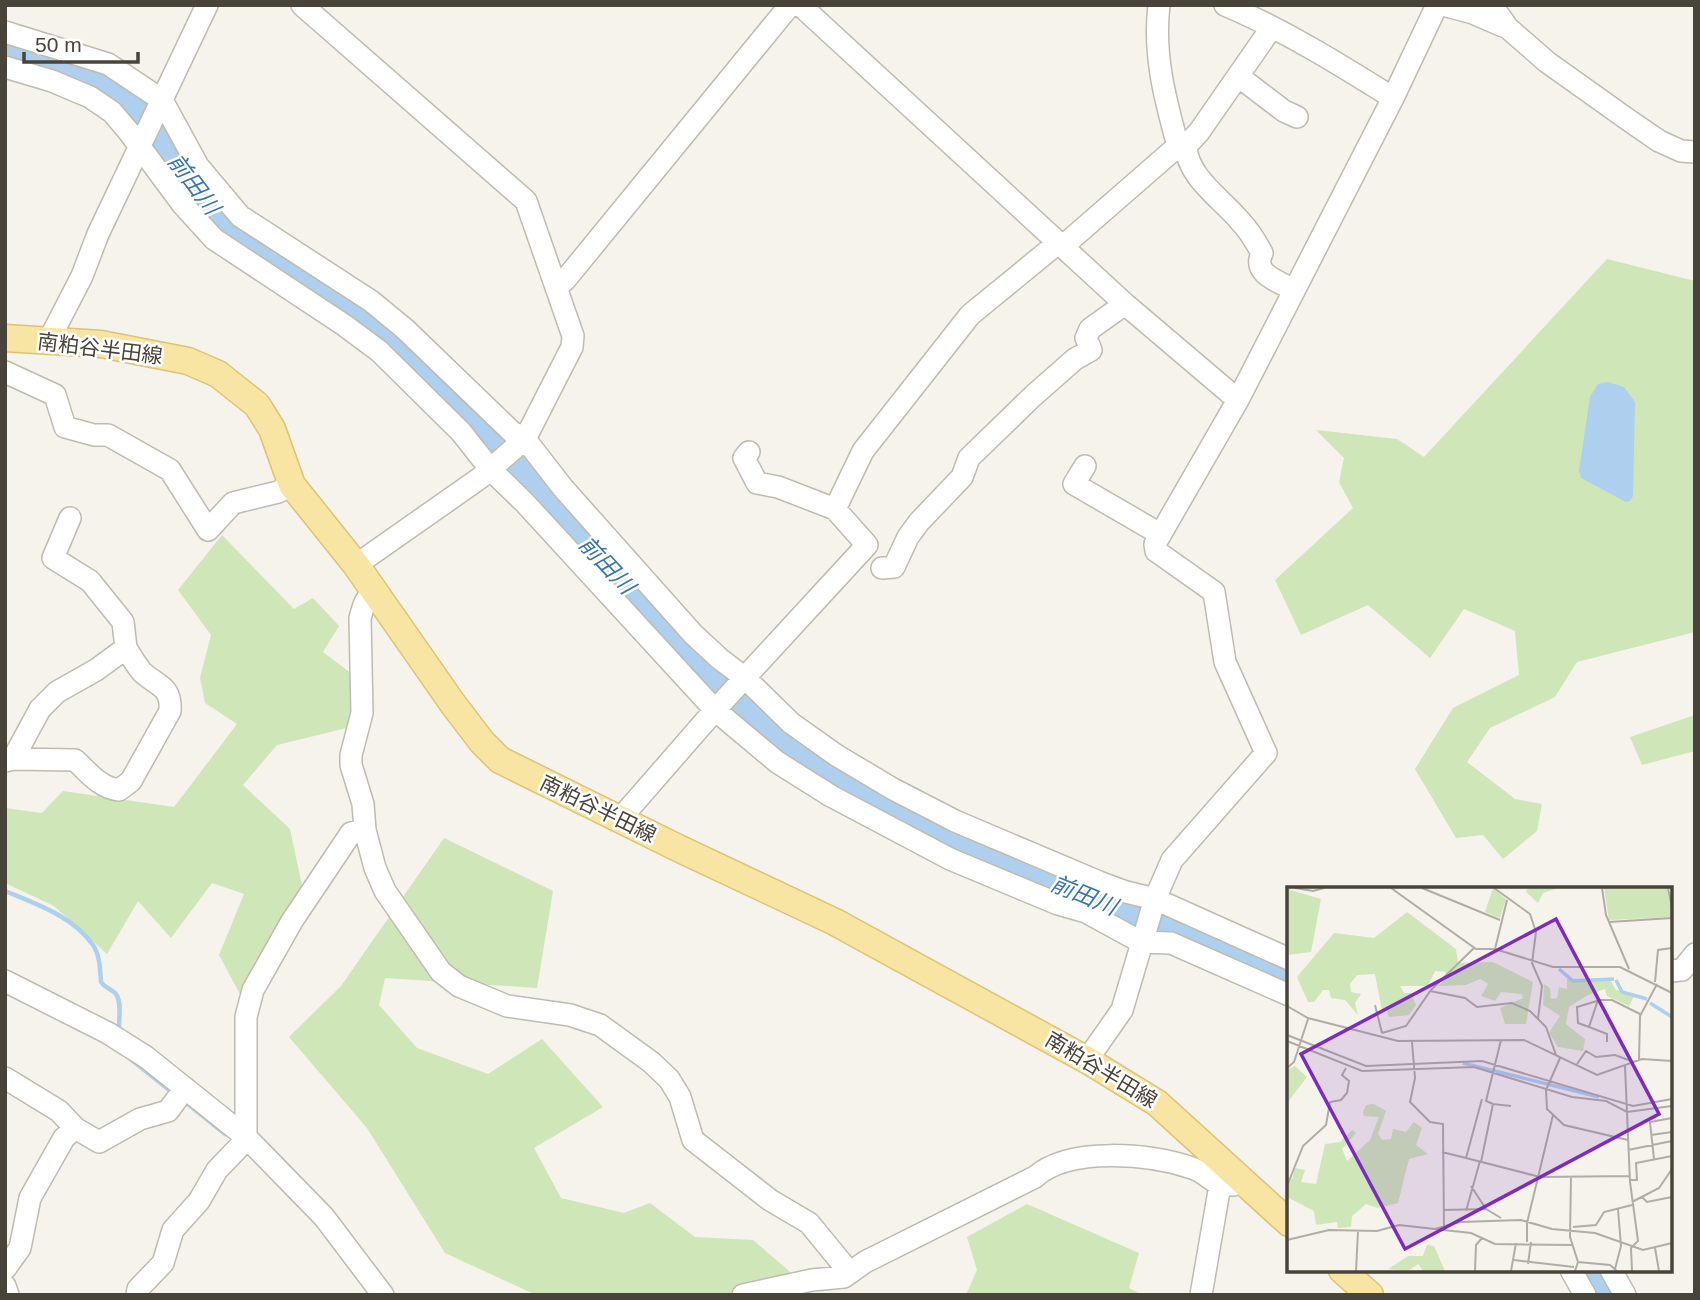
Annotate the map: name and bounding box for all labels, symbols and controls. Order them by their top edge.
scale bar [24,21,138,65]
text: 50 m [35,33,82,56]
water label: 前田川 [163,149,227,222]
street label: 南粕谷半田線 [36,329,164,368]
water label: 前田川 [574,531,642,601]
street label: 南粕谷半田線 [537,771,660,847]
water label: 前田川 [1047,870,1124,921]
inset map [1287,887,1672,1272]
street label: 南粕谷半田線 [1041,1027,1161,1112]

